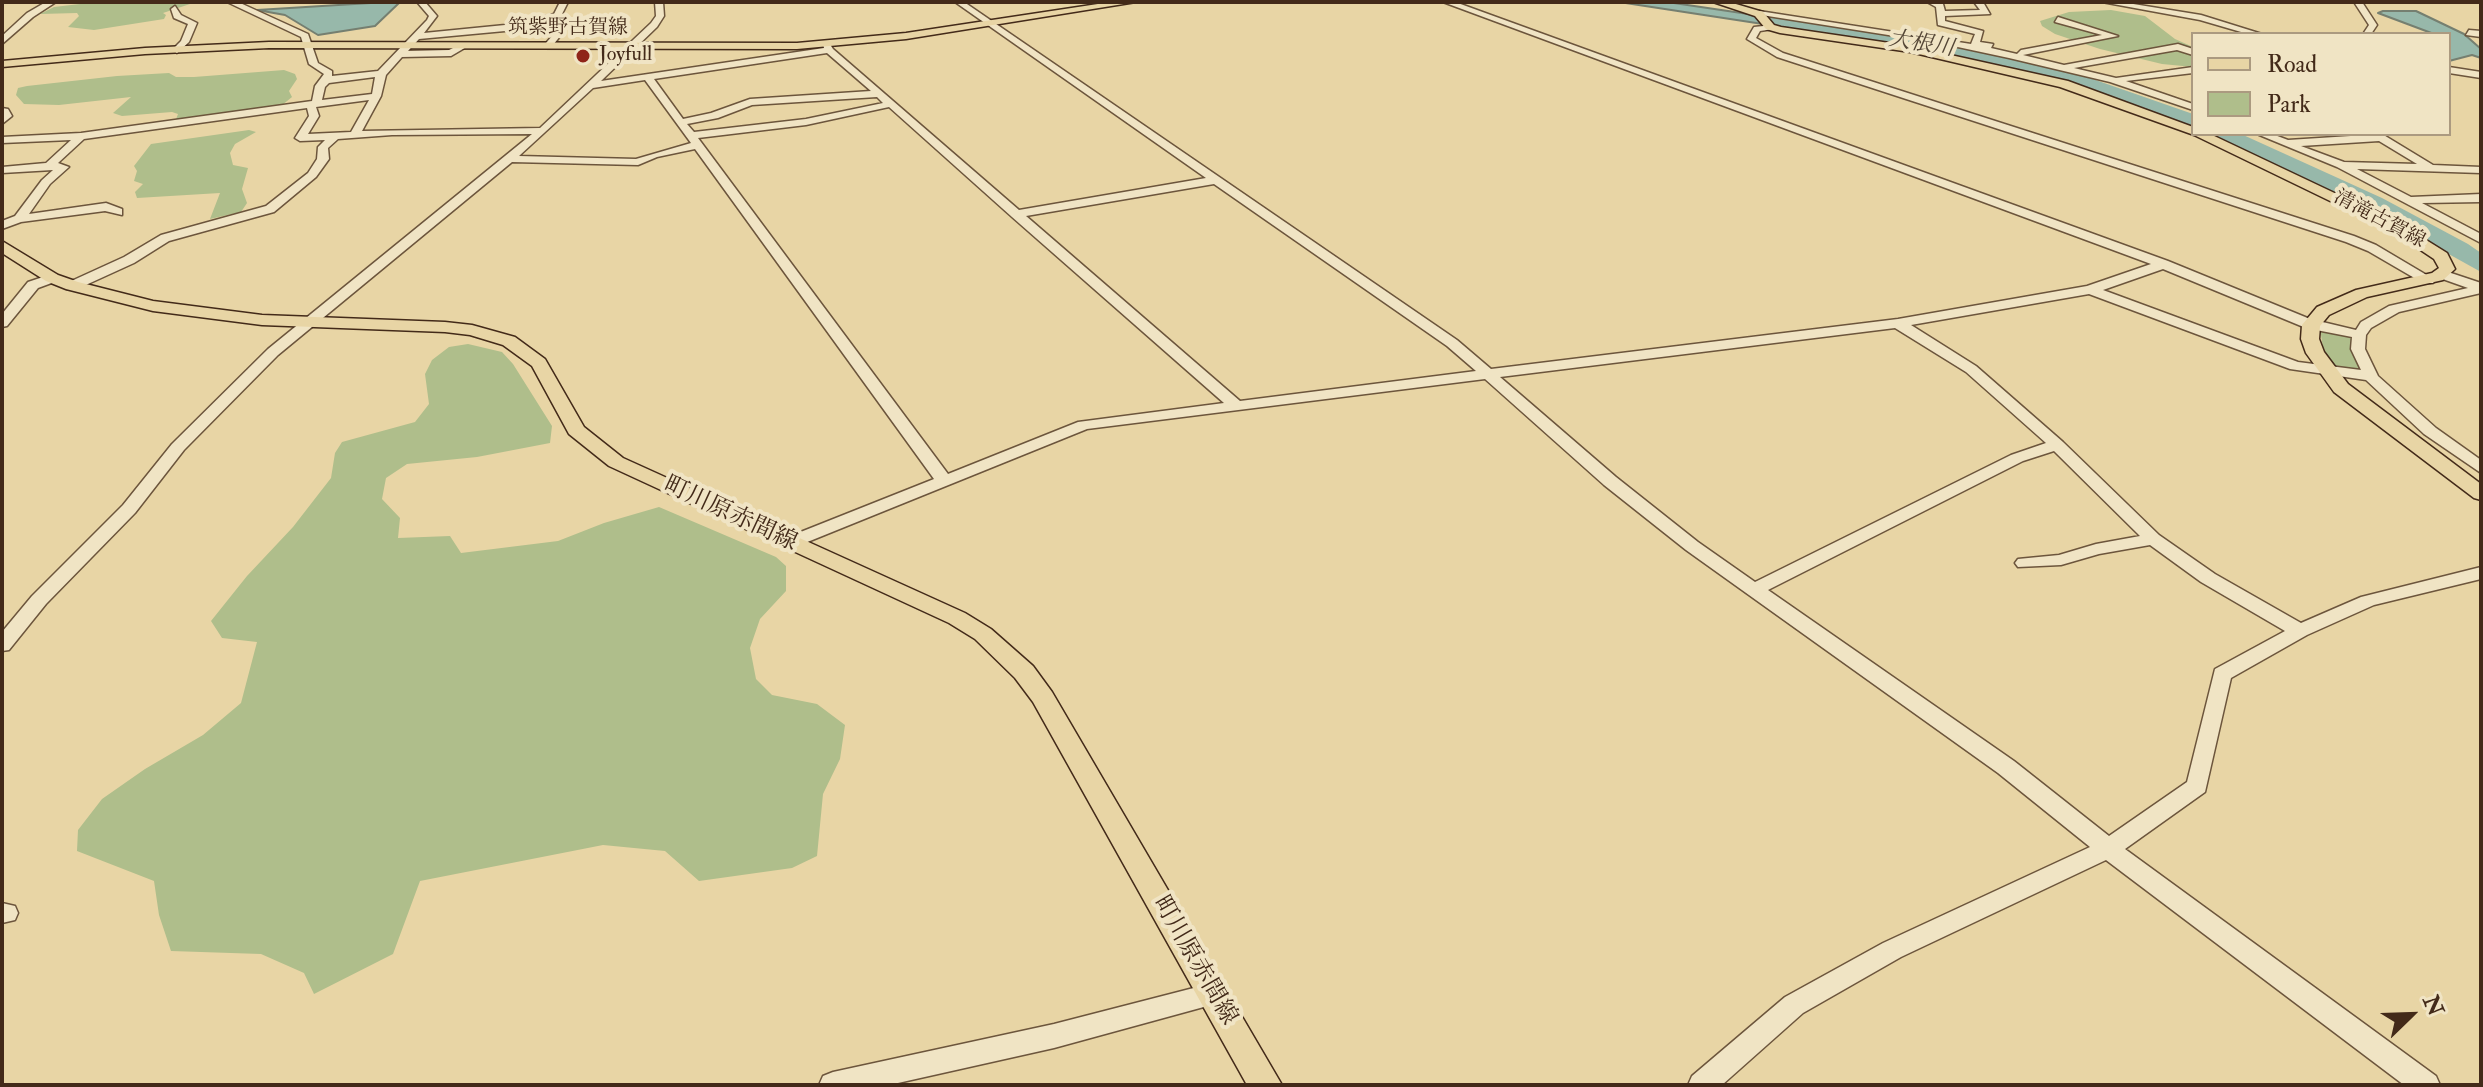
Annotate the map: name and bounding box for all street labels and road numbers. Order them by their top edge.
street label: 筑紫野古賀線 [508,17,628,41]
street label: 清滝古賀線 [2329,186,2429,254]
street label: 町川原赤間線 [659,472,801,558]
street label: 町川原赤間線 [1146,891,1242,1031]

